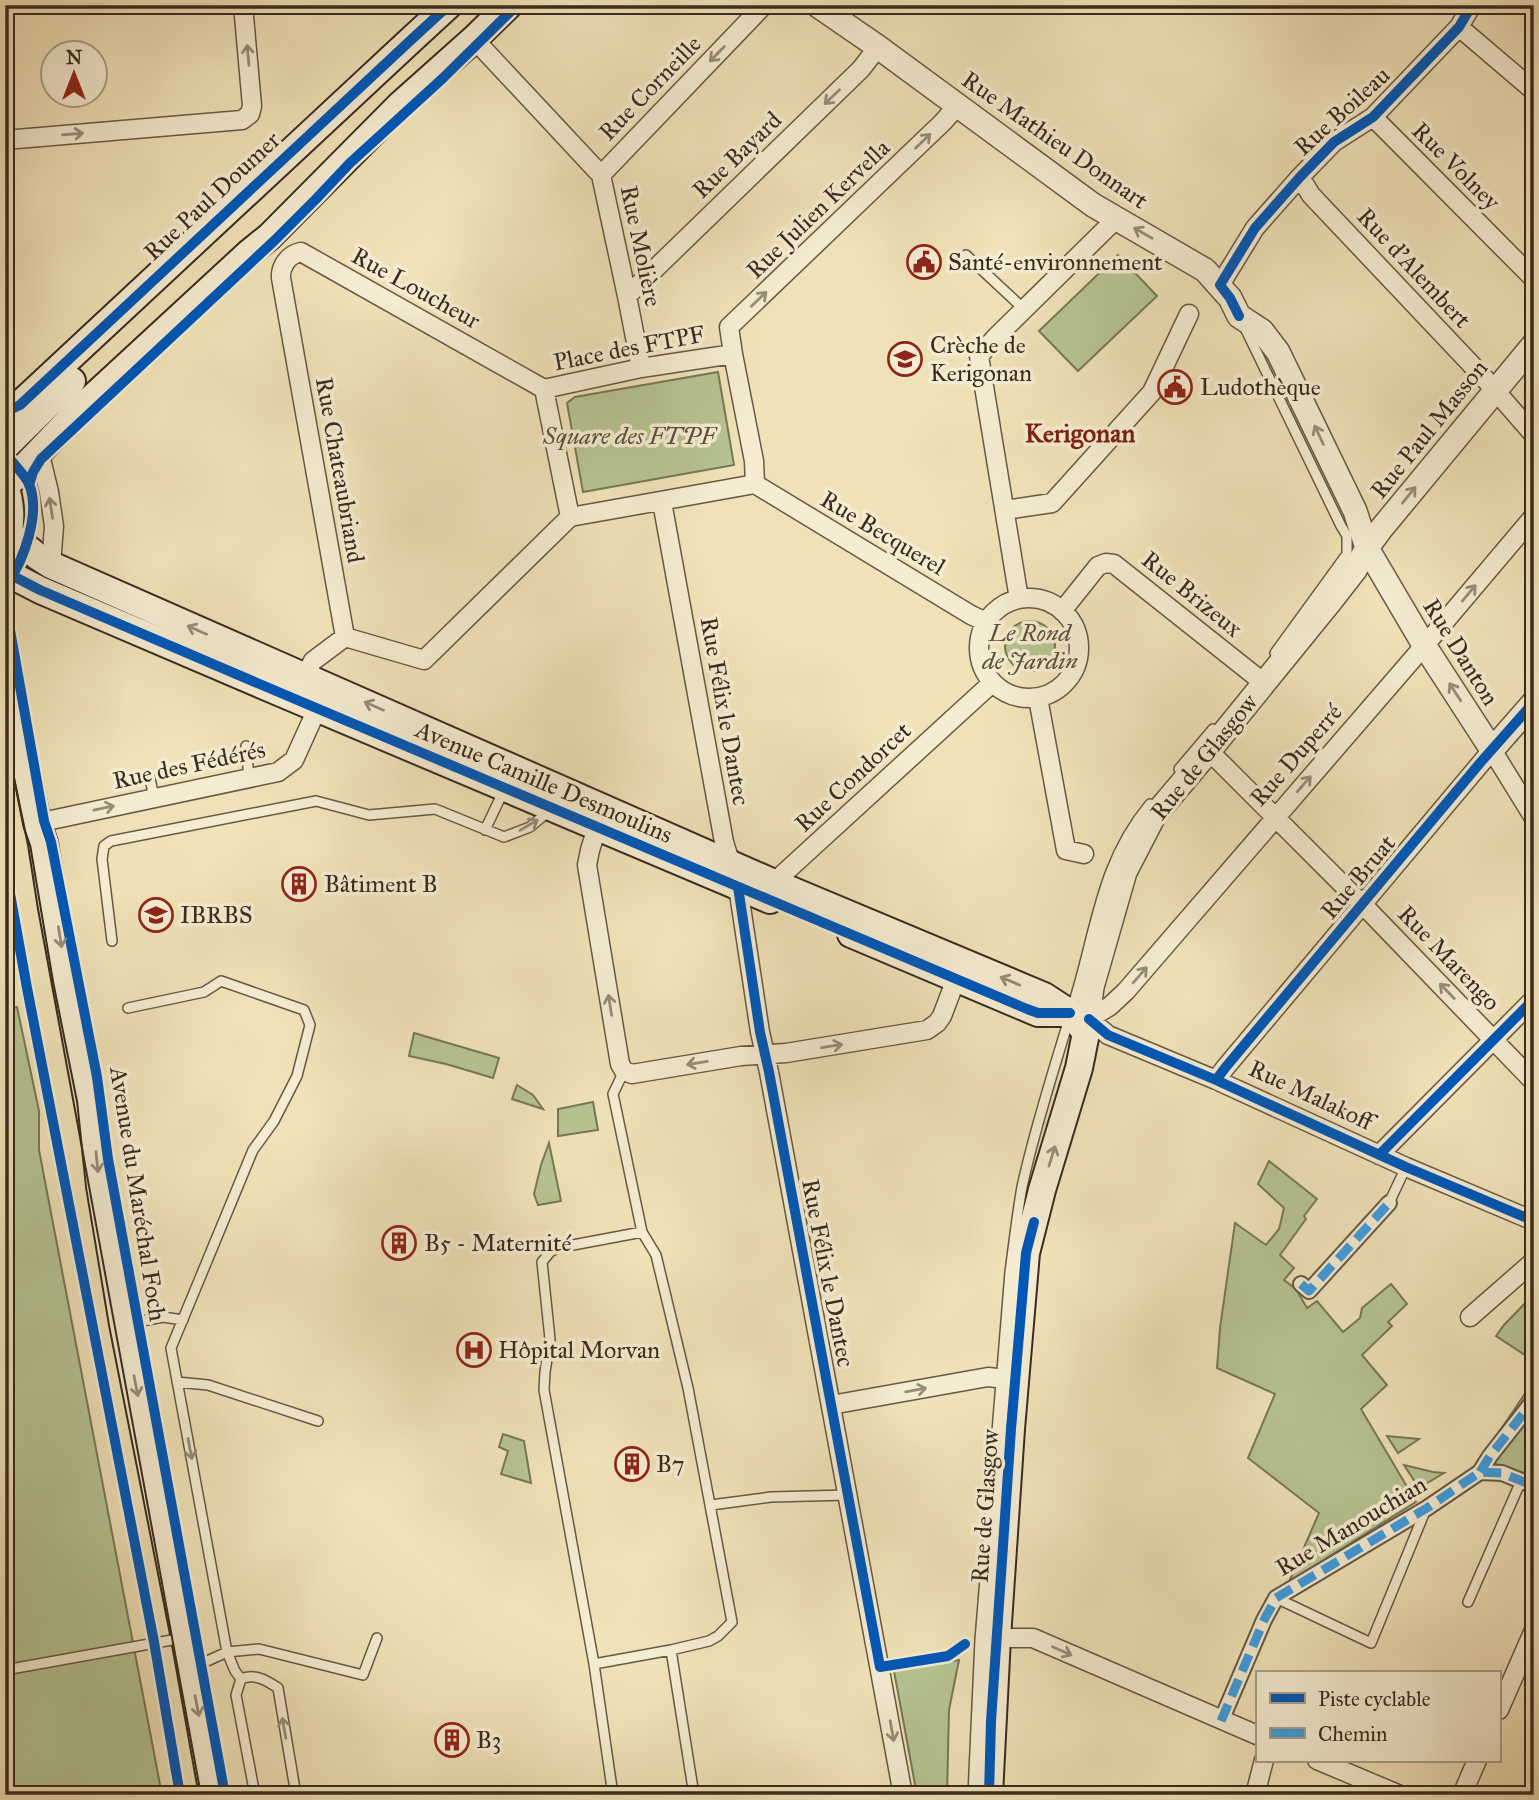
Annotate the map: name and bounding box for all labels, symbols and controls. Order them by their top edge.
street label: Rue Corneille [592,29,708,147]
north arrow [38,38,108,108]
one-way arrow [241,45,254,67]
text: N [66,46,82,69]
one-way arrow [708,46,725,63]
street label: Rue Boileau [1288,60,1396,162]
street label: Rue Mathieu Donnart [956,64,1154,216]
one-way arrow [824,89,841,106]
street label: Rue Bayard [686,105,788,205]
street label: Rue Volney [1406,116,1507,217]
street label: Rue Paul Doumer [138,125,286,267]
one-way arrow [61,128,84,141]
street label: Rue Julien Kervella [740,132,897,285]
one-way arrow [914,132,931,149]
street label: Rue Molière [614,183,668,309]
street label: Rue d'Alembert [1351,202,1478,335]
one-way arrow [1133,226,1153,240]
street label: Rue Loucheur [346,240,486,336]
public building icon: Santé-environnement [905,243,943,281]
place label: Santé-environnement [948,247,1163,277]
one-way arrow [750,290,767,307]
street label: Place des FTPF [551,319,707,377]
place label: Crèche de Kerigonan [930,330,1032,388]
school or university icon: Crèche de Kerigonan [886,340,924,378]
street label: Rue Paul Masson [1364,353,1494,505]
public building icon: Ludothèque [1156,368,1194,406]
place label: Ludothèque [1200,372,1321,402]
street label: Rue Chateaubriand [309,375,371,565]
district label: Kerigonan [1025,417,1135,450]
park label: Square des FTPF [542,421,718,451]
one-way arrow [1312,425,1325,446]
street label: Rue Becquerel [815,484,951,582]
one-way arrow [1401,486,1417,504]
one-way arrow [44,497,57,520]
street label: Rue Brizeux [1136,544,1249,644]
one-way arrow [1461,585,1477,603]
street label: Rue Danton [1416,593,1506,711]
street label: Rue Félix le Dantec [694,614,756,808]
park label: Le Rond de Jardin [981,618,1078,676]
one-way arrow [187,623,209,636]
one-way arrow [1447,683,1461,703]
street label: Rue de Glasgow [1144,687,1265,826]
street label: Rue Duperré [1243,698,1349,812]
one-way arrow [363,699,385,712]
street label: Avenue Camille Desmoulins [410,714,677,850]
street label: Rue Condorcet [789,715,918,838]
street label: Rue des Fédérés [110,734,268,796]
one-way arrow [1296,775,1312,793]
one-way arrow [92,801,115,815]
one-way arrow [519,818,539,832]
street label: Rue Bruat [1314,828,1402,925]
building icon: Bâtiment B [280,865,318,903]
place label: Bâtiment B [324,869,438,899]
school or university icon: IBRBS [137,896,175,934]
street label: Rue Marengo [1391,899,1507,1017]
place label: IBRBS [180,900,253,930]
one-way arrow [54,925,67,948]
one-way arrow [1132,966,1148,984]
one-way arrow [999,974,1021,987]
one-way arrow [1438,982,1455,999]
one-way arrow [603,994,616,1017]
one-way arrow [820,1039,843,1052]
street label: Rue Malakoff [1244,1053,1381,1138]
one-way arrow [686,1057,709,1070]
street label: Avenue du Maréchal Foch [103,1064,173,1323]
one-way arrow [1047,1146,1060,1168]
one-way arrow [91,1150,104,1172]
street label: Rue Félix le Dantec [795,1176,861,1370]
building icon: B5 - Maternité [380,1224,418,1262]
place label: B5 - Maternité [424,1228,572,1258]
hospital icon: Hôpital Morvan [455,1331,493,1369]
place label: Hôpital Morvan [498,1335,660,1365]
one-way arrow [129,1374,143,1397]
one-way arrow [904,1383,926,1396]
street label: Rue de Glasgow [965,1427,1005,1584]
one-way arrow [184,1437,197,1460]
building icon: B7 [613,1445,651,1483]
place label: B7 [656,1449,685,1479]
street label: Rue Manouchian [1270,1469,1432,1583]
one-way arrow [1051,1645,1073,1658]
legend [1256,1671,1500,1762]
text: Piste cyclable [1318,1686,1431,1712]
one-way arrow [191,1694,204,1716]
one-way arrow [277,1717,291,1739]
one-way arrow [886,1719,899,1742]
building icon: B3 [433,1721,471,1759]
text: Chemin [1318,1721,1387,1747]
place label: B3 [476,1725,501,1755]

